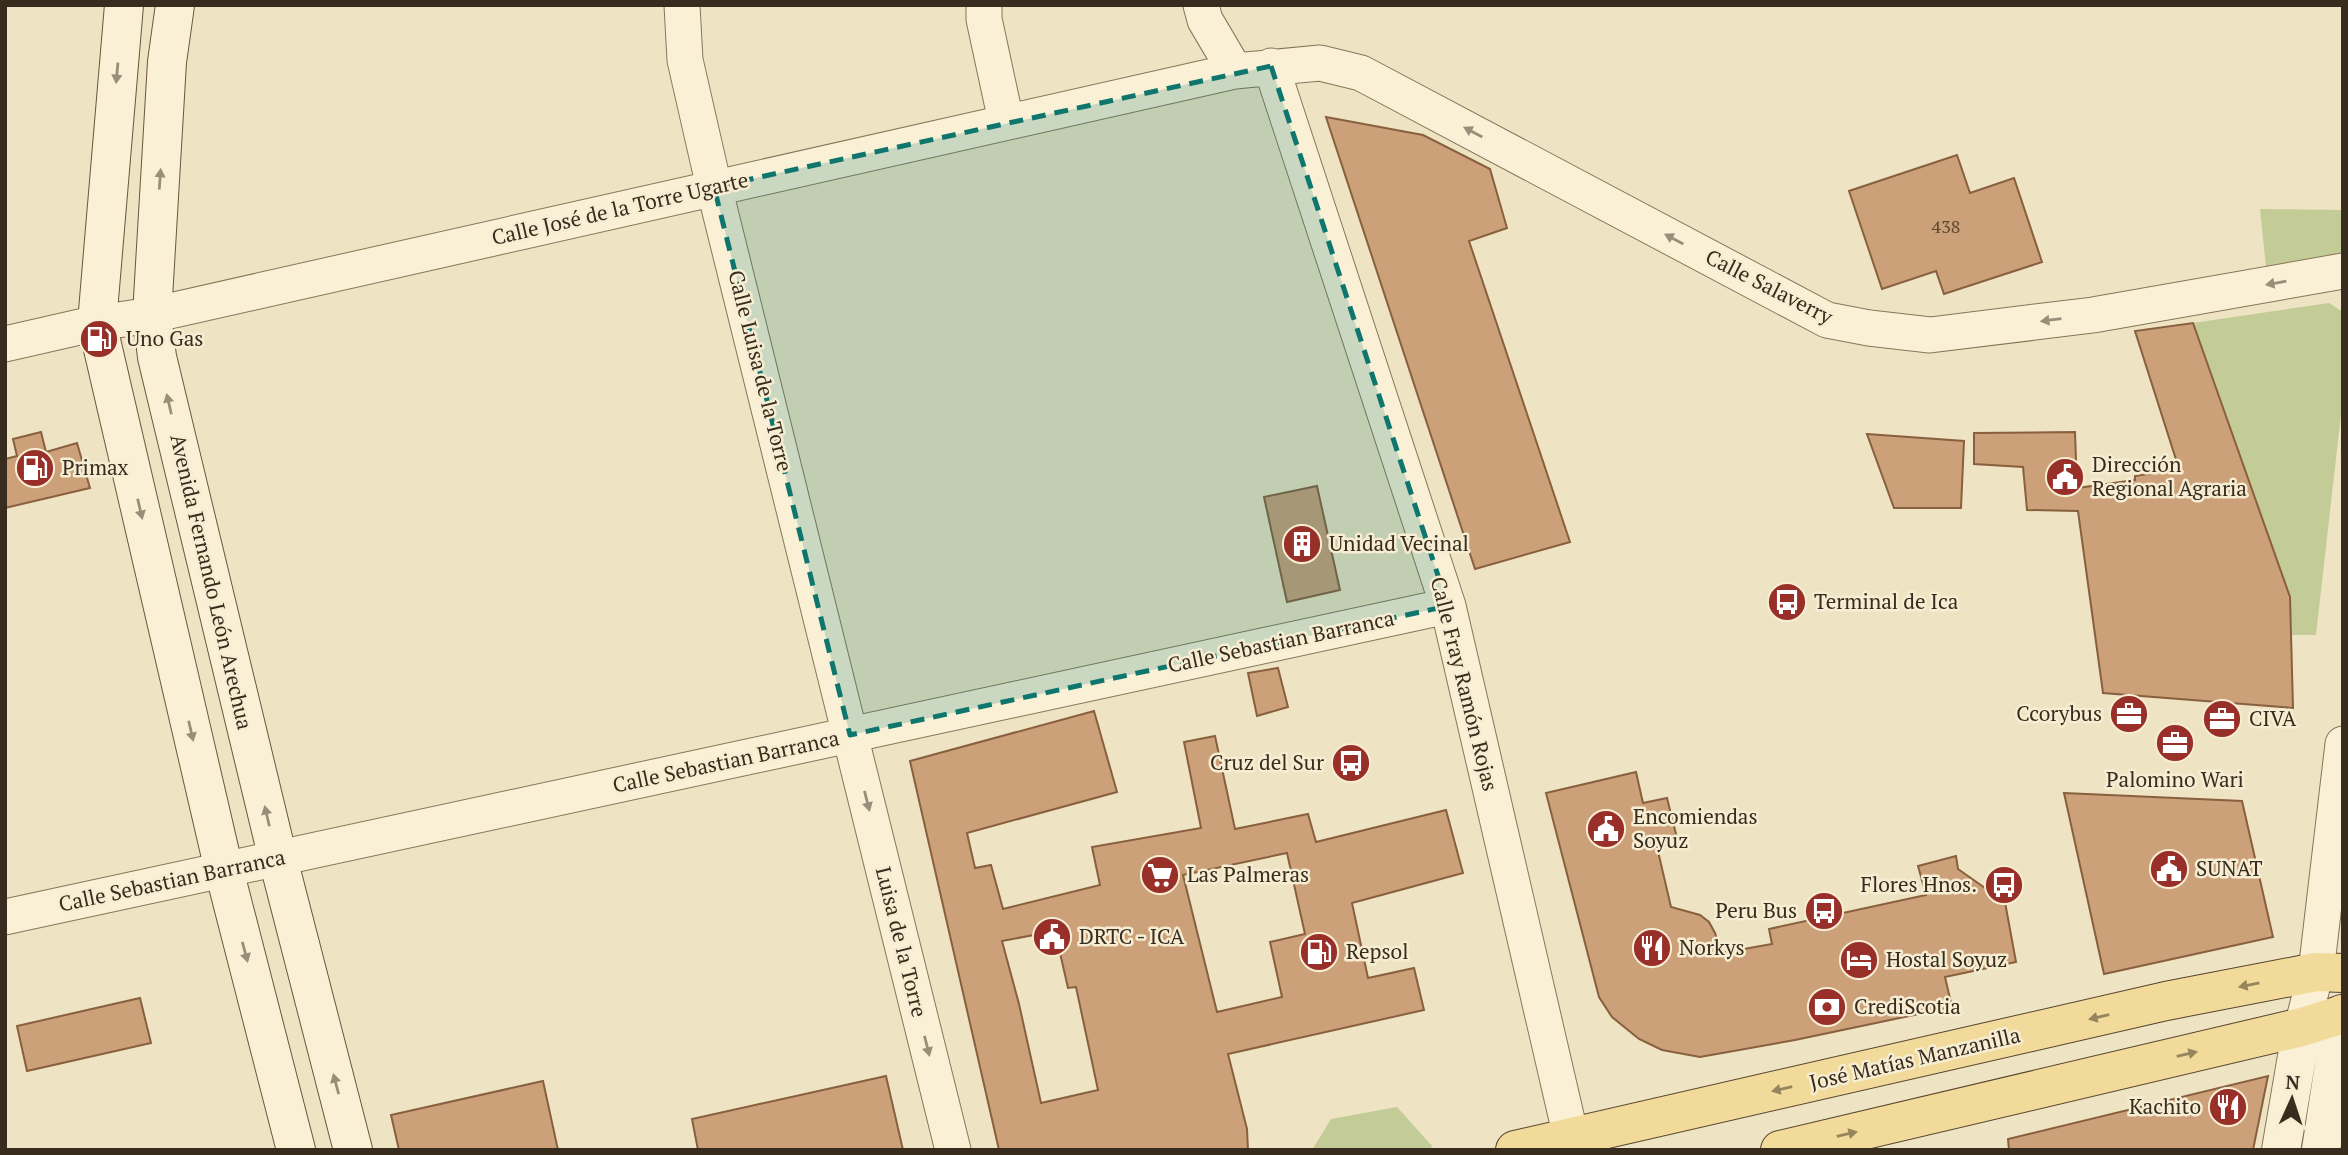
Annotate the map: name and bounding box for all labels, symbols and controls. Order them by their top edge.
one-way arrow [111,62,122,84]
one-way arrow [1463,127,1483,139]
street label: Calle José de la Torre Ugarte [489,165,751,251]
one-way arrow [155,167,166,189]
house number: 438 [1932,214,1960,238]
one-way arrow [1665,233,1684,245]
street label: Calle Salaverry [1701,242,1838,330]
street label: Calle Luisa de la Torre [722,267,800,474]
one-way arrow [2264,278,2286,289]
one-way arrow [2040,315,2062,326]
fuel station icon: Uno Gas [78,318,120,360]
place label: Uno Gas [126,324,203,352]
one-way arrow [163,393,174,415]
street label: Avenida Fernando León Arechua [164,431,260,733]
fuel station icon: Primax [14,447,56,489]
place label: Dirección Regional Agraria [2092,450,2247,502]
place label: Primax [62,453,129,481]
public building icon: Dirección Regional Agraria [2044,456,2086,498]
one-way arrow [135,498,146,520]
building icon: Unidad Vecinal [1281,523,1323,565]
place label: Unidad Vecinal [1329,529,1469,557]
street label: Calle Fray Ramón Rojas [1425,574,1505,794]
bus stop icon: Terminal de Ica [1766,581,1808,623]
place label: Terminal de Ica [1814,587,1959,615]
street label: Calle Sebastian Barranca [1165,603,1397,679]
office icon: Ccorybus [2108,693,2150,735]
office icon: CIVA [2201,698,2243,740]
place label: Ccorybus [2016,699,2102,727]
place label: CIVA [2249,704,2297,732]
one-way arrow [186,720,197,742]
office icon: Palomino Wari [2154,722,2196,764]
street label: Calle Sebastian Barranca [610,723,842,799]
bus stop icon: Cruz del Sur [1330,742,1372,784]
place label: Cruz del Sur [1210,748,1324,776]
place label: Palomino Wari [2106,765,2244,793]
one-way arrow [862,790,873,812]
place label: Encomiendas Soyuz [1633,802,1758,854]
one-way arrow [262,805,273,827]
public building icon: Encomiendas Soyuz [1585,808,1627,850]
street label: Calle Sebastian Barranca [56,842,288,918]
public building icon: SUNAT [2148,848,2190,890]
supermarket icon: Las Palmeras [1139,854,1181,896]
place label: SUNAT [2196,854,2262,882]
place label: Las Palmeras [1187,860,1309,888]
street label: Luisa de la Torre [870,864,934,1020]
bus stop icon: Flores Hnos. [1983,864,2025,906]
place label: Flores Hnos. [1860,870,1977,898]
bus stop icon: Peru Bus [1803,890,1845,932]
place label: Peru Bus [1715,896,1797,924]
public building icon: DRTC - ICA [1031,916,1073,958]
place label: DRTC - ICA [1079,922,1185,950]
restaurant icon: Norkys [1631,927,1673,969]
fuel station icon: Repsol [1298,931,1340,973]
place label: Norkys [1679,933,1745,961]
place label: Repsol [1346,937,1408,965]
hotel icon: Hostal Soyuz [1838,939,1880,981]
one-way arrow [240,941,251,963]
place label: Hostal Soyuz [1886,945,2007,973]
one-way arrow [2238,980,2260,991]
bank icon: CrediScotia [1806,986,1848,1028]
place label: CrediScotia [1854,992,1961,1020]
one-way arrow [2088,1011,2110,1022]
street label: José Matías Manzanilla [1807,1020,2023,1096]
one-way arrow [922,1035,933,1057]
one-way arrow [2177,1048,2199,1059]
north arrow [2257,1064,2327,1134]
text: N [2285,1069,2301,1094]
one-way arrow [330,1073,341,1095]
one-way arrow [1771,1084,1793,1095]
restaurant icon: Kachito [2207,1086,2249,1128]
place label: Kachito [2129,1092,2201,1120]
one-way arrow [1836,1128,1858,1139]

